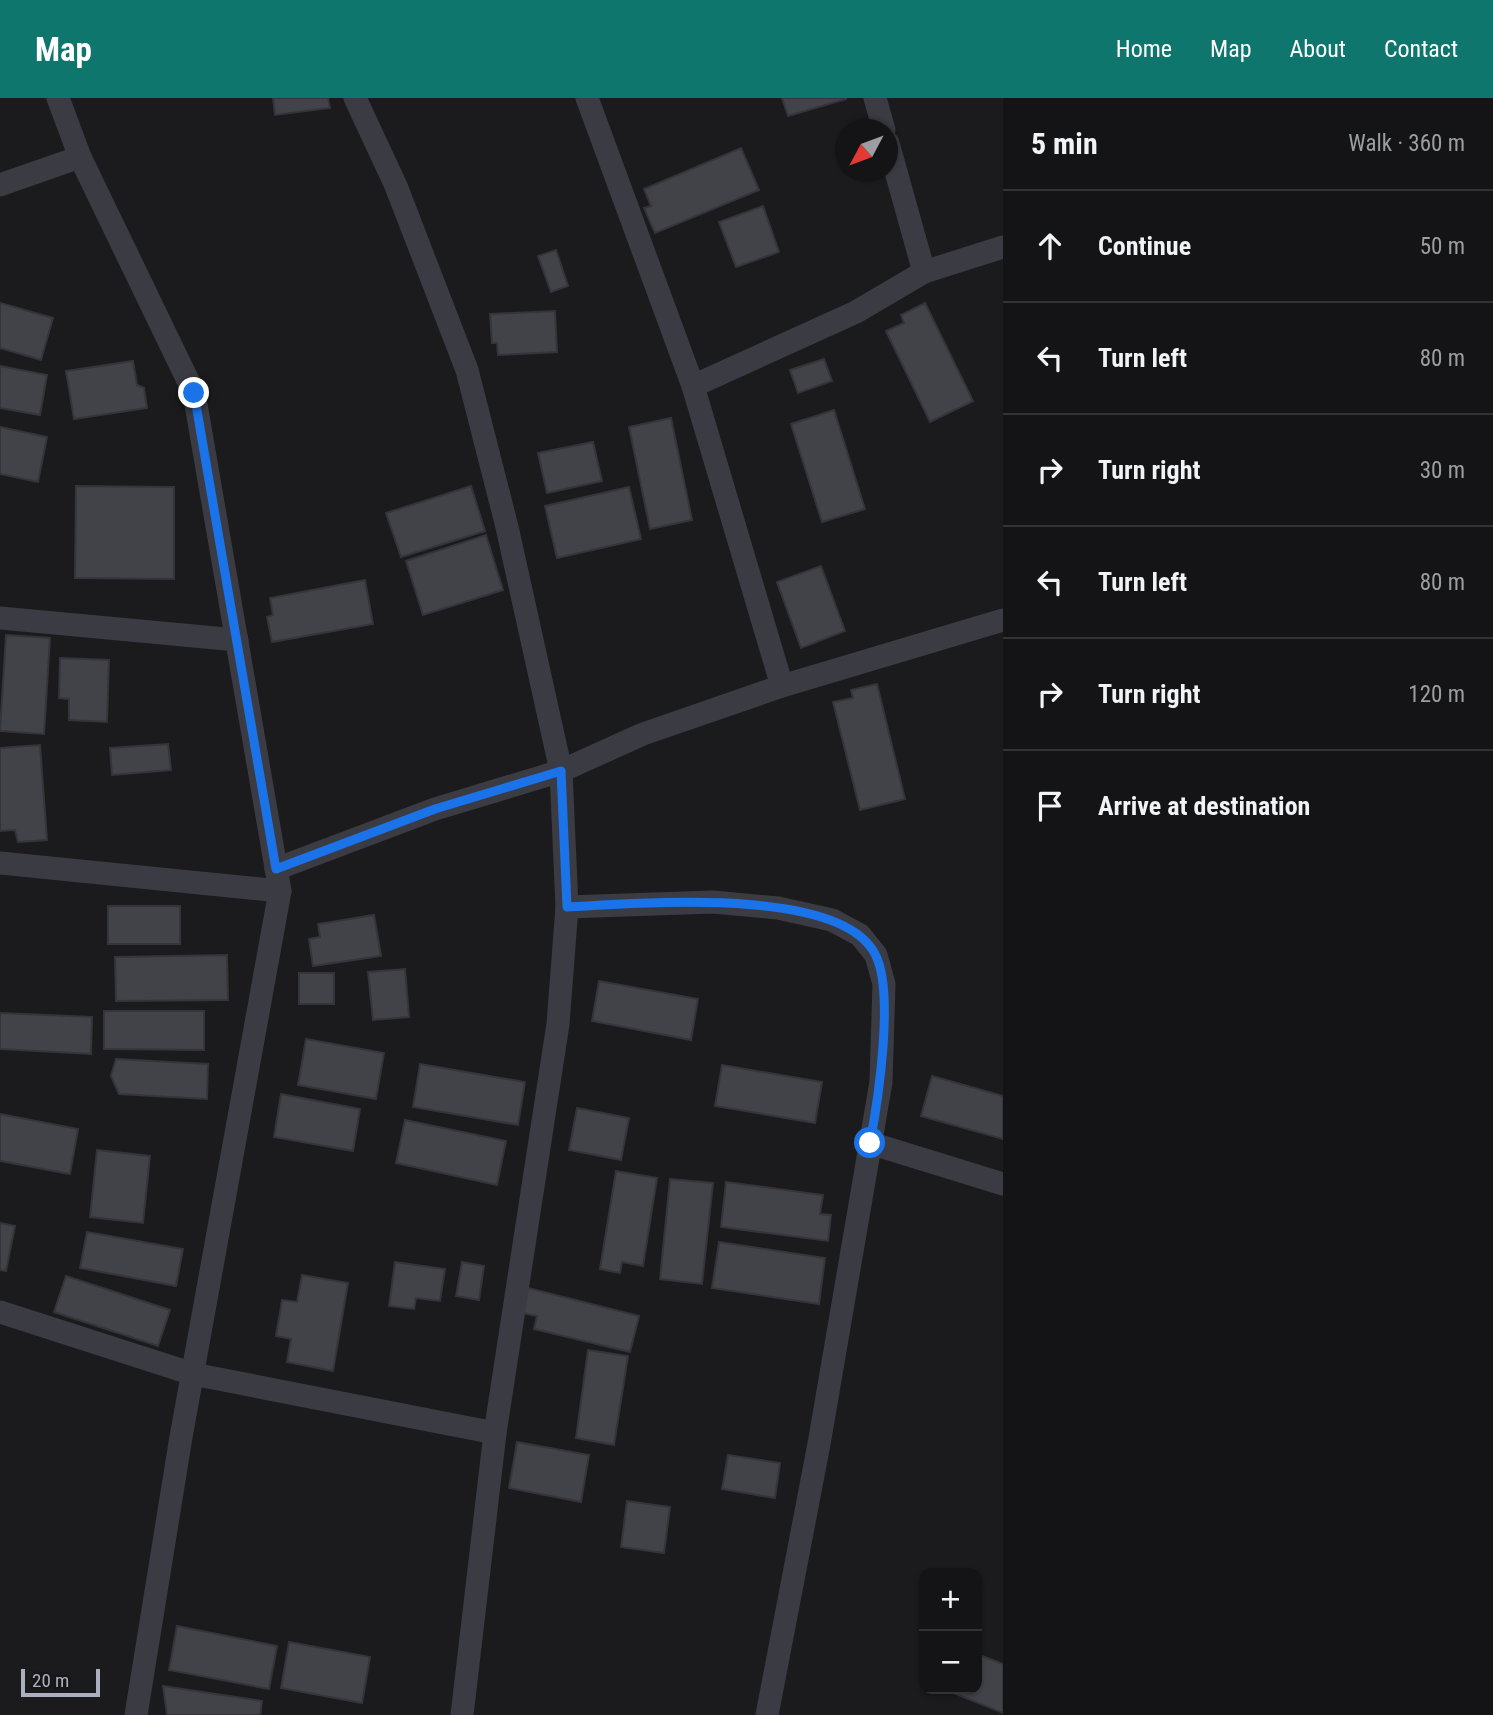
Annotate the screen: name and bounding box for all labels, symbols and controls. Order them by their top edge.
text: Map [35,30,92,69]
text: Home [1116,35,1172,63]
text: Map [1210,35,1252,63]
text: About [1290,35,1346,63]
text: Contact [1384,35,1458,63]
north arrow [835,119,898,182]
text: 5 min [1031,126,1098,161]
text: Walk · 360 m [1348,130,1465,157]
icon: ahead [1031,227,1069,265]
text: Continue [1098,231,1191,261]
text: 50 m [1420,233,1465,260]
icon: left [1031,339,1069,377]
text: Turn left [1098,343,1187,373]
text: 80 m [1420,345,1465,372]
route end [178,377,209,408]
icon: right [1031,451,1069,489]
text: Turn right [1098,455,1200,485]
text: 30 m [1420,457,1465,484]
icon: left [1031,563,1069,601]
text: Turn left [1098,567,1187,597]
text: 80 m [1420,569,1465,596]
icon: right [1031,675,1069,713]
text: Turn right [1098,679,1200,709]
text: 120 m [1408,681,1465,708]
icon: arrive [1031,787,1069,825]
text: Arrive at destination [1098,791,1310,821]
route start [854,1127,885,1158]
map controls [919,1568,982,1694]
button: + [919,1568,982,1631]
button: − [919,1631,982,1694]
scale bar [21,1666,100,1698]
text: 20 m [32,1669,69,1692]

